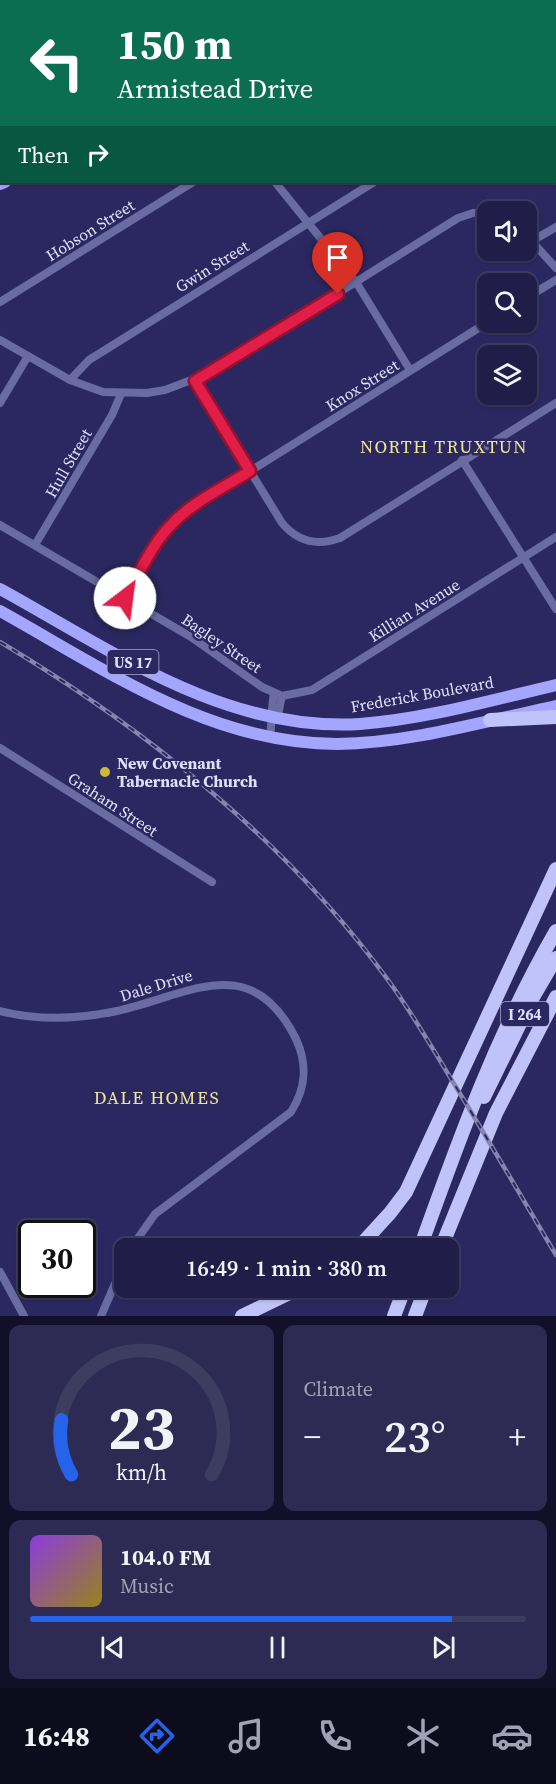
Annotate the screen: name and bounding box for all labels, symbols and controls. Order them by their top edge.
text: 150 m [117,15,232,73]
icon: left [18,24,96,102]
text: Armistead Drive [117,70,313,107]
icon: right [81,138,114,171]
text: Then [18,140,69,170]
street label: Hobson Street [41,194,139,266]
map controls [477,201,537,405]
button: sound [477,201,537,261]
pin [312,232,363,294]
street label: Gwin Street [171,234,254,297]
icon: arrive [321,241,354,274]
button: search [477,273,537,333]
button: layers [477,345,537,405]
street label: Knox Street [321,353,403,416]
street label: Hull Street [39,424,97,502]
district label: NORTH TRUXTUN [360,434,528,459]
position arrow [93,566,157,630]
street label: Killian Avenue [364,573,464,647]
street label: Bagley Street [178,608,267,678]
road number: US 17 [108,650,158,674]
street label: Frederick Boulevard [349,671,495,717]
place label: New Covenant Tabernacle Church [117,752,258,792]
marker: New Covenant Tabernacle Church [98,765,112,779]
street label: Graham Street [64,767,163,842]
street label: Dale Drive [117,964,195,1006]
road number: I 264 [501,1002,549,1026]
district label: DALE HOMES [94,1085,220,1110]
speed limit sign: 30 [18,1220,96,1298]
text: 16:49 · 1 min · 380 m [186,1253,387,1283]
text: Climate [304,1375,373,1403]
text: 23 [107,1384,175,1470]
text: 23° [384,1405,446,1467]
text: − [304,1414,321,1459]
text: + [509,1414,526,1459]
text: km/h [116,1458,167,1487]
text: 104.0 FM [120,1542,211,1572]
text: Music [120,1572,174,1600]
icon: previous [96,1631,129,1664]
icon: pause [261,1631,294,1664]
icon: next [427,1631,460,1664]
icon: directions [136,1715,178,1757]
icon: music [225,1715,267,1757]
icon: phone [314,1715,356,1757]
icon: climate [402,1715,444,1757]
icon: car [491,1715,533,1757]
text: 16:48 [23,1718,90,1755]

